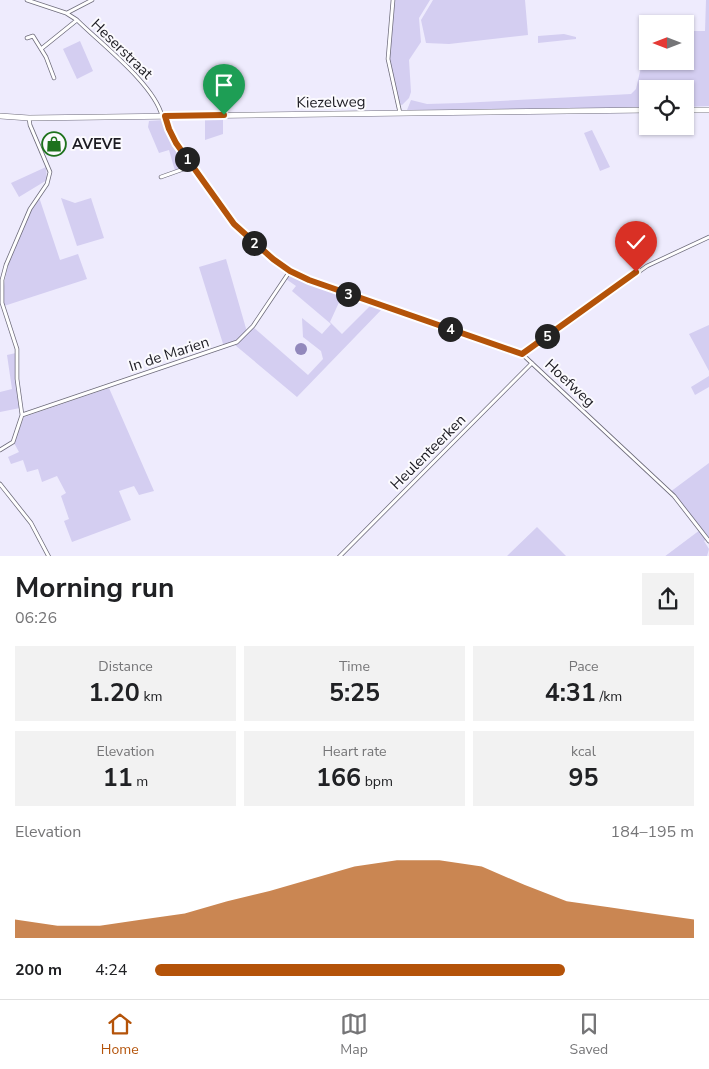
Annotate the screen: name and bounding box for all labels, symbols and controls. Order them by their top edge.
street label: Heserstraat [87,14,158,84]
north arrow [639,15,694,70]
map controls [639,15,694,135]
pin [203,64,245,115]
icon: arrive [210,71,238,99]
button: locate [639,80,694,135]
street label: Kiezelweg [296,91,366,113]
shop icon: AVEVE [41,131,67,157]
place label: AVEVE [72,134,122,154]
pin: 1 [174,146,200,172]
text: 1 [183,150,192,169]
pin [615,221,657,272]
icon: check [622,228,650,256]
pin: 2 [242,230,266,256]
text: 2 [250,234,259,253]
pin: 3 [336,282,360,306]
text: 3 [344,285,353,304]
pin: 4 [438,316,462,342]
text: 4 [446,320,455,339]
pin: 5 [534,324,560,348]
text: 5 [543,327,552,346]
street label: In de Marien [126,332,212,376]
street label: Hoefweg [541,355,599,411]
street label: Heulenteerken [386,410,470,494]
text: Morning run [15,569,174,607]
button: share [642,573,694,625]
text: 06:26 [15,607,57,629]
text: Distance [98,657,153,676]
text: Time [339,657,370,676]
text: Pace [569,657,598,676]
text: 1.20 [89,676,140,710]
text: 5:25 [329,676,380,710]
text: 4:31 [545,676,596,710]
text: km [140,687,162,706]
text: /km [596,687,622,706]
text: Elevation [97,742,154,761]
text: Heart rate [322,742,387,761]
text: kcal [571,742,596,761]
text: 11 [103,761,133,795]
text: 166 [316,761,361,795]
text: 95 [568,761,599,795]
text: m [133,772,148,791]
text: bpm [361,772,393,791]
text: Elevation [15,821,81,843]
text: 184–195 m [611,821,694,843]
text: 200 m [15,959,62,981]
text: 4:24 [95,959,127,981]
tab: Home [101,1010,139,1059]
tab: Map [340,1010,368,1059]
tab: Saved [570,1010,608,1059]

